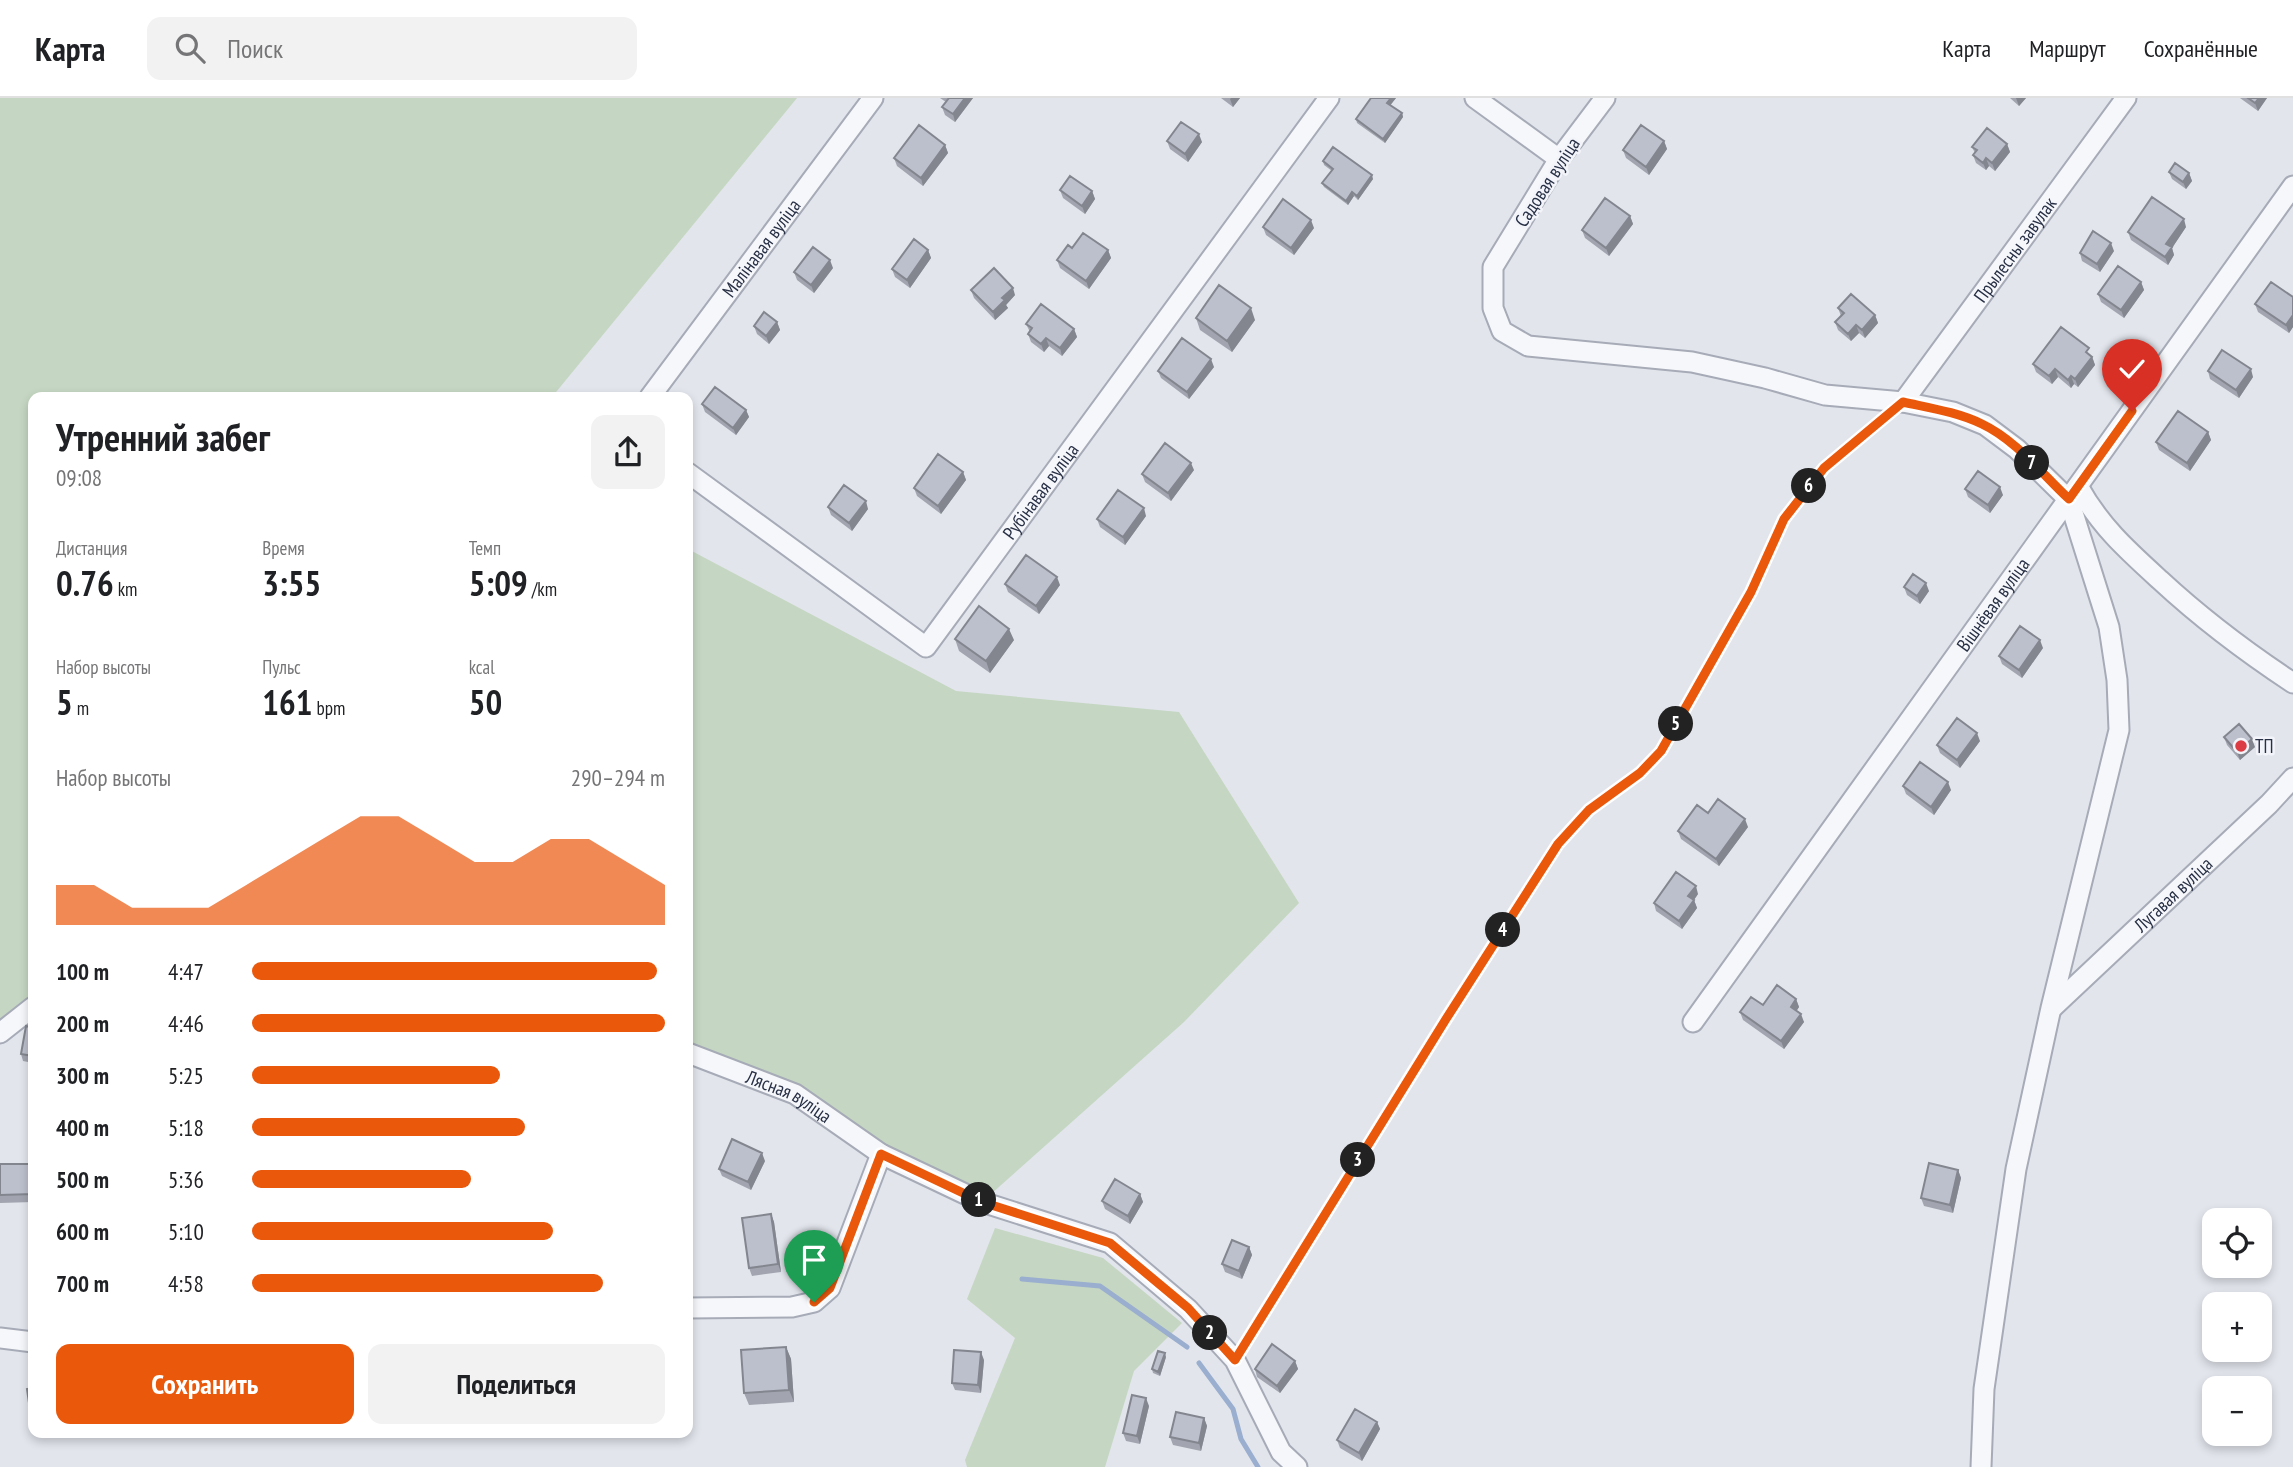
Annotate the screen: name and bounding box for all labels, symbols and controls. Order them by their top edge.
search box [147,17,637,80]
text: Карта [35,27,105,70]
icon: search [171,29,209,67]
text: Поиск [227,32,283,65]
text: Карта [1942,33,1991,64]
text: Маршрут [2029,33,2106,64]
text: Сохранённые [2144,33,2258,64]
street label: Садовая вуліца [1509,133,1585,231]
street label: Прылесны завулак [1968,192,2062,307]
street label: Малінавая вуліца [717,194,806,302]
pin [2102,339,2162,411]
icon: check [2113,350,2151,388]
text: Утренний забег [56,412,270,461]
button: share [591,415,665,489]
street label: Рубінавая вуліца [997,439,1083,544]
pin: 7 [2014,446,2050,480]
text: 7 [2027,450,2036,474]
text: 09:08 [56,463,102,492]
pin: 6 [1792,468,1826,504]
text: 6 [1804,473,1813,497]
text: Дистанция [56,536,127,560]
text: Время [262,536,305,560]
text: Темп [469,536,501,560]
street label: Вішнёвая вуліца [1951,553,2034,656]
text: 0.76 [56,560,114,606]
text: 3:55 [262,560,321,606]
text: 5:09 [469,560,528,606]
text: km [114,577,137,601]
text: /km [528,577,557,601]
text: Набор высоты [56,655,151,679]
text: Пульс [262,655,301,679]
text: kcal [469,655,495,679]
text: 5 [56,679,73,725]
text: 161 [262,679,313,725]
text: 50 [469,679,502,725]
text: m [73,696,89,720]
text: bpm [313,696,345,720]
pin: 5 [1658,706,1694,742]
text: 5 [1671,711,1680,735]
place label: ТП [2255,734,2274,758]
marker: ТП [2233,738,2249,754]
text: Набор высоты [56,763,171,792]
text: 290–294 m [571,763,665,792]
street label: Лугавая вуліца [2128,852,2217,938]
pin: 4 [1486,912,1520,948]
text: 4 [1498,917,1507,941]
text: 100 m [56,957,109,986]
text: 4:47 [168,957,204,986]
text: 200 m [56,1009,109,1038]
text: 4:46 [168,1009,204,1038]
text: 300 m [56,1061,109,1090]
text: 5:25 [168,1061,204,1090]
street label: Лясная вуліца [742,1064,836,1128]
text: 400 m [56,1113,109,1142]
text: 5:18 [168,1113,204,1142]
pin: 3 [1340,1142,1376,1178]
text: 3 [1353,1147,1362,1171]
text: 500 m [56,1165,109,1194]
text: 5:36 [168,1165,204,1194]
pin: 1 [962,1182,996,1218]
text: 1 [974,1187,983,1211]
map controls [2202,1208,2272,1446]
button: locate [2202,1208,2272,1278]
text: 600 m [56,1217,109,1246]
text: 5:10 [168,1217,204,1246]
pin [784,1230,844,1302]
icon: arrive [795,1241,833,1279]
text: 700 m [56,1269,109,1298]
text: 4:58 [168,1269,204,1298]
button: + [2202,1292,2272,1362]
pin: 2 [1192,1316,1228,1350]
text: 2 [1205,1320,1214,1344]
button: Сохранить [56,1344,354,1424]
button: Поделиться [368,1344,665,1424]
button: − [2202,1376,2272,1446]

